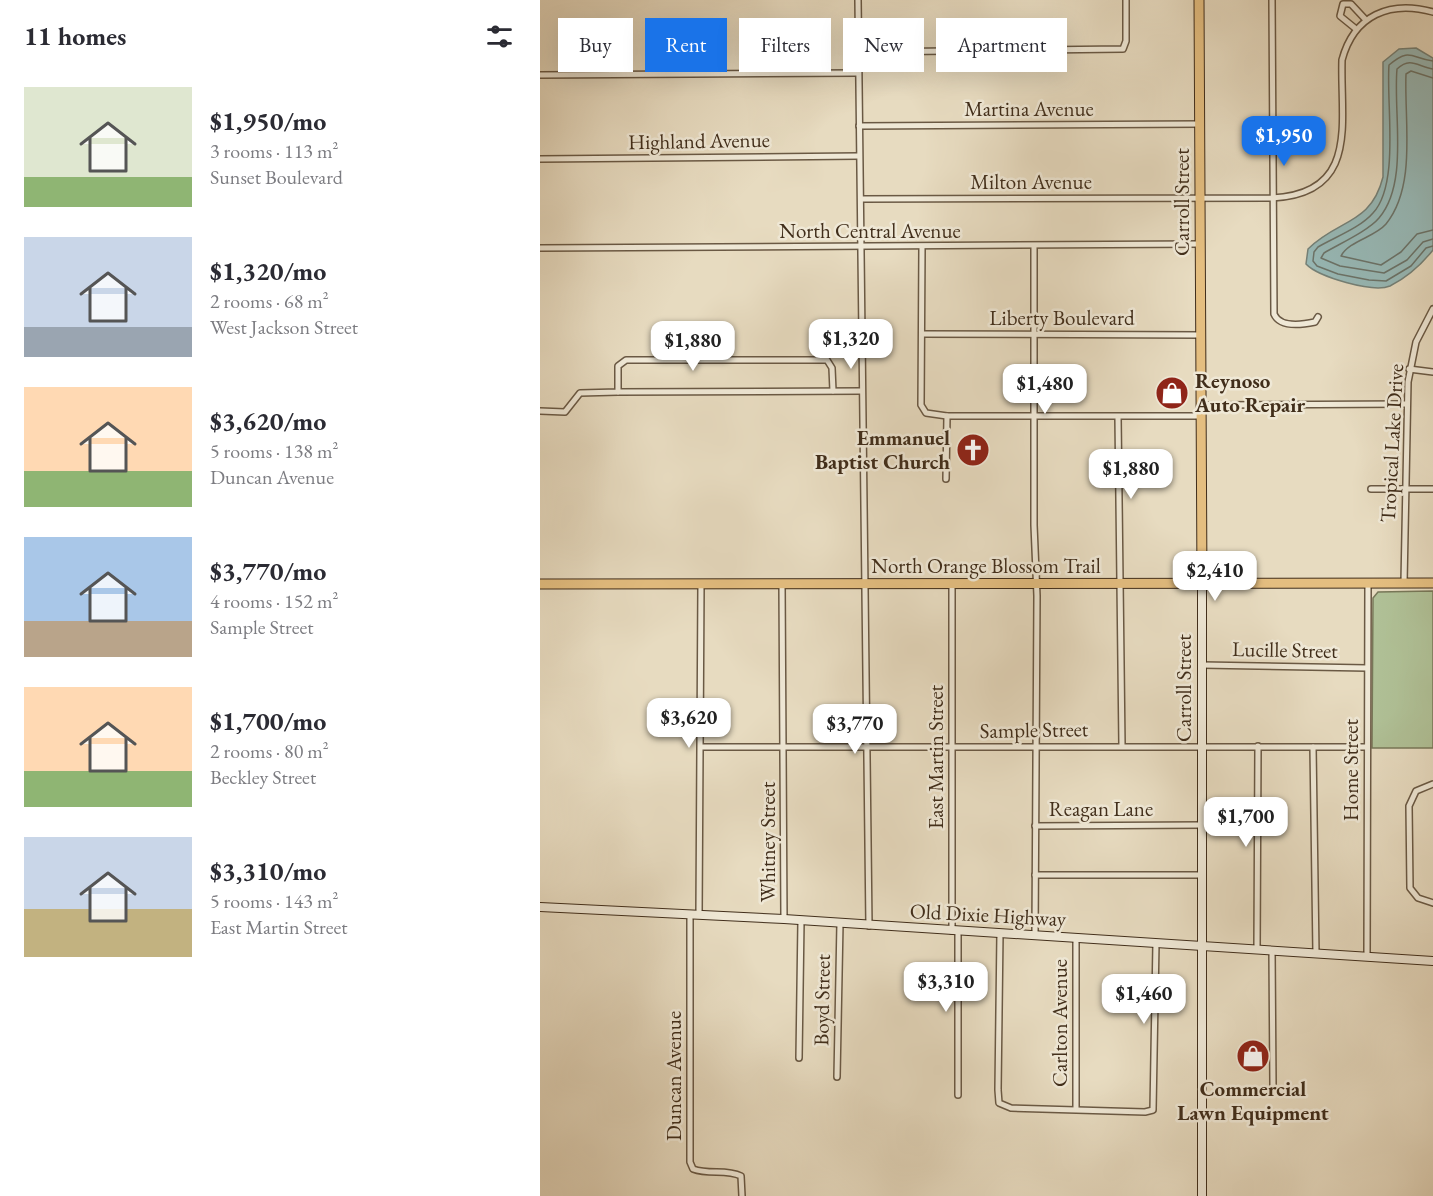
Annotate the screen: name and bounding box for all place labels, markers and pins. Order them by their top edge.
pin: $1,950 [1235,116,1333,167]
pin: $1,320 [802,319,900,370]
pin: $1,880 [644,321,742,372]
pin: $1,480 [996,364,1094,415]
place label: Reynoso Auto Repair [1194,367,1305,418]
shop icon: Reynoso Auto Repair [1154,375,1190,411]
place label: Emmanuel Baptist Church [815,424,950,475]
church icon: Emmanuel Baptist Church [955,432,991,468]
pin: $1,880 [1082,449,1180,500]
pin: $2,410 [1166,551,1264,602]
pin: $3,620 [640,698,738,749]
pin: $3,770 [806,704,904,755]
pin: $1,700 [1197,797,1295,848]
pin: $3,310 [897,962,995,1013]
pin: $1,460 [1095,974,1193,1025]
shop icon: Commercial Lawn Equipment [1235,1038,1271,1074]
place label: Commercial Lawn Equipment [1177,1075,1329,1126]

